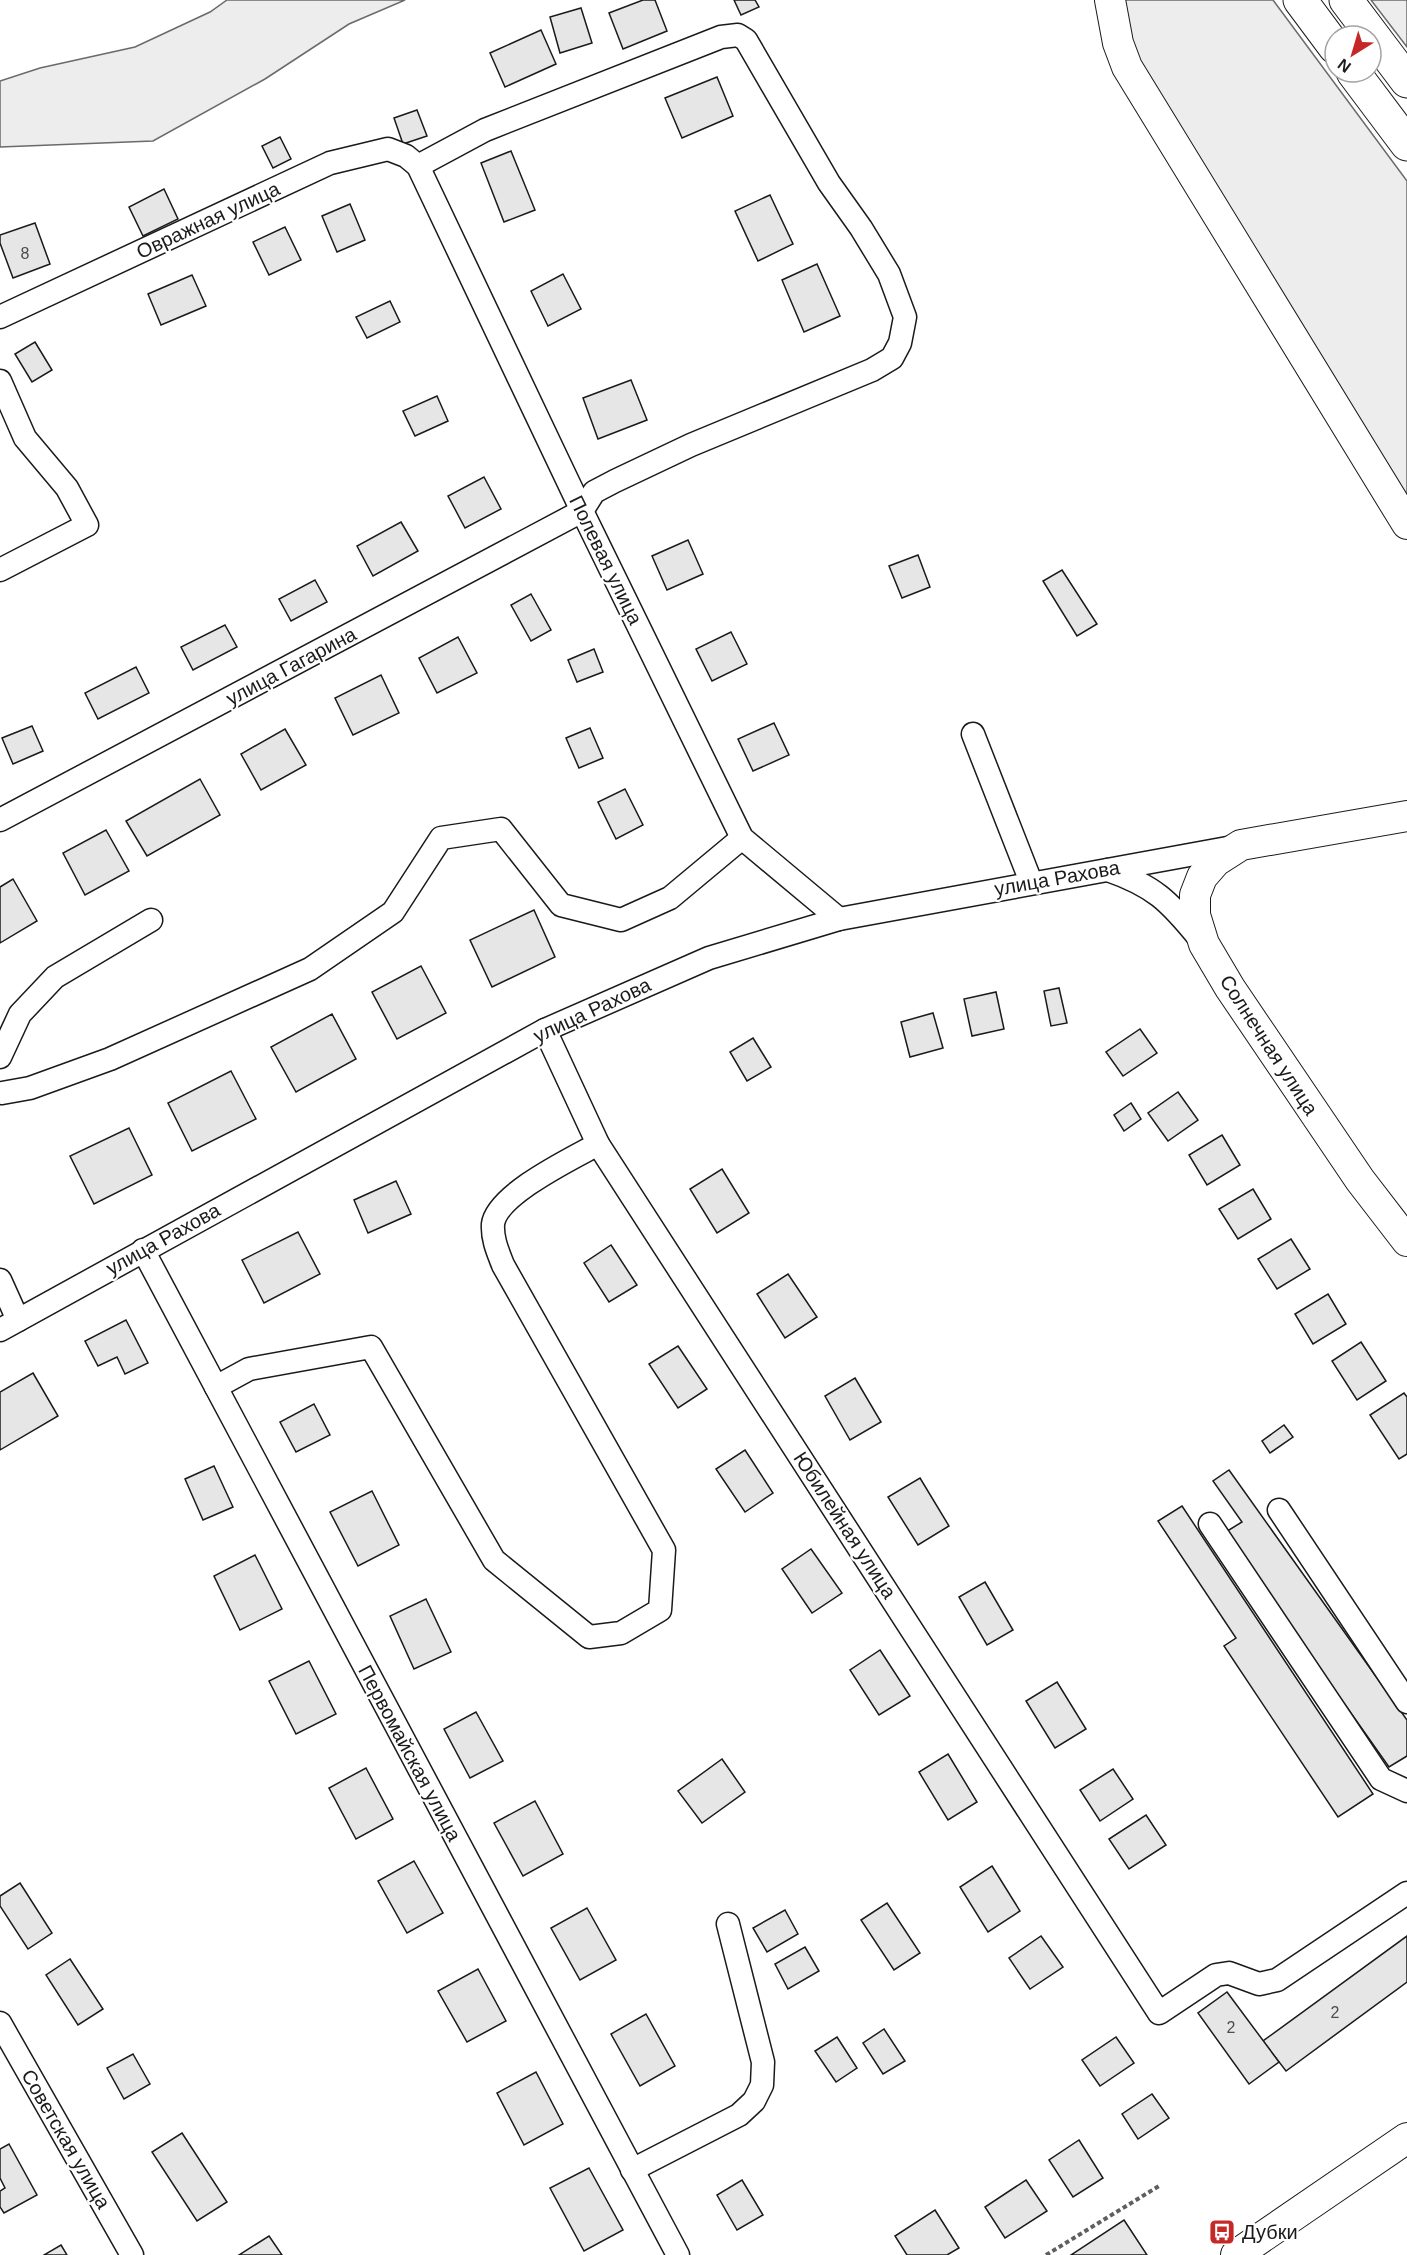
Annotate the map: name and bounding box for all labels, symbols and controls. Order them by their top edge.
north arrow [1323,24,1383,84]
text: N [1335,55,1354,76]
street label: Овражная улица [133,177,284,263]
house number: 8 [21,245,30,262]
street label: Полевая улица [565,492,647,629]
street label: улица Гагарина [222,622,360,709]
street label: улица Рахова [993,856,1122,900]
street label: Солнечная улица [1216,971,1323,1120]
street label: улица Рахова [530,973,655,1047]
street label: улица Рахова [102,1198,225,1279]
street label: Юбилейная улица [789,1448,901,1603]
street label: Первомайская улица [354,1661,466,1845]
house number: 2 [1331,2004,1340,2021]
house number: 2 [1227,2019,1236,2036]
street label: Советская улица [17,2065,115,2213]
bus stop icon: Дубки [1207,2217,1237,2247]
place label: Дубки [1242,2221,1298,2243]

